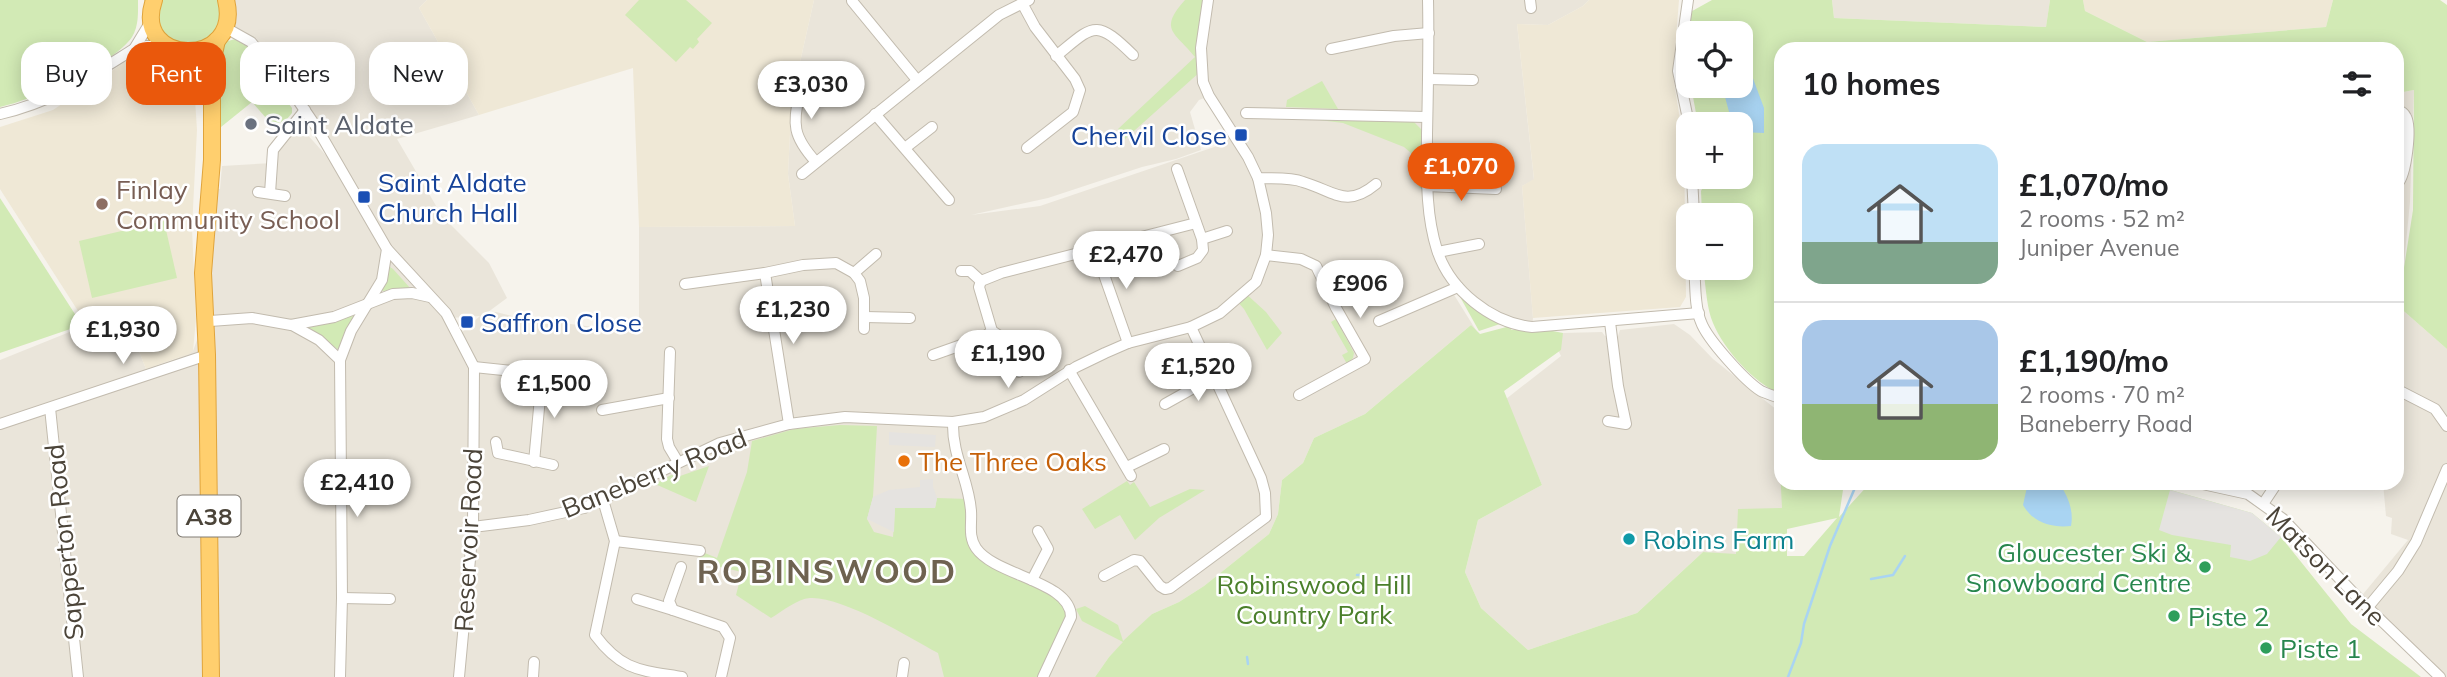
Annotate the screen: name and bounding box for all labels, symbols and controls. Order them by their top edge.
map controls [1676,21,1753,280]
button: locate [1676,21,1753,98]
chip: Buy [21,42,112,105]
chip: Rent [126,42,226,105]
chip: Filters [240,42,355,105]
chip: New [369,42,468,105]
pin: £3,030 [754,61,868,121]
text: 10 homes [1802,65,1941,103]
icon: filters [2338,65,2376,103]
text: £3,030 [774,69,848,98]
place label: Saint Aldate [265,108,414,141]
button: + [1676,112,1753,189]
marker: Saint Aldate [243,116,259,132]
place label: Chervil Close [1071,119,1227,152]
marker: Chervil Close [1233,127,1249,143]
pin: £1,070 [1404,144,1518,203]
text: £1,070 [1424,151,1498,180]
place label: Saint Aldate Church Hall [378,166,527,229]
text: £1,070/mo [2019,166,2169,204]
icon: home [1858,172,1942,256]
place label: Finlay Community School [116,173,340,236]
marker: Saint Aldate Church Hall [356,189,372,205]
marker: Finlay Community School [94,196,110,212]
button: − [1676,203,1753,280]
text: 2 rooms · 52 m² [2019,204,2185,233]
pin: £2,470 [1069,232,1183,291]
text: Juniper Avenue [2019,233,2180,262]
text: £2,470 [1089,239,1163,268]
pin: £906 [1319,260,1401,320]
text: £906 [1332,268,1388,297]
pin: £1,230 [736,286,850,346]
text: £1,230 [756,294,830,323]
pin: £1,930 [66,306,180,366]
place label: Saffron Close [481,306,642,339]
text: £1,930 [86,314,160,343]
marker: Saffron Close [459,314,475,330]
pin: £1,190 [951,330,1065,390]
text: £1,190 [971,338,1045,367]
text: £1,190/mo [2019,342,2169,380]
pin: £1,520 [1141,344,1255,403]
icon: home [1858,348,1942,432]
text: £1,520 [1161,351,1235,380]
pin: £1,500 [497,360,611,420]
text: £1,500 [517,368,591,397]
text: 2 rooms · 70 m² [2019,380,2185,409]
text: Baneberry Road [2019,409,2193,438]
street label: Baneberry Road [557,421,751,525]
street label: Sapperton Road [37,442,91,642]
place label: The Three Oaks [918,445,1107,478]
street label: Reservoir Road [447,447,489,633]
marker: The Three Oaks [896,453,912,469]
pin: £2,410 [300,460,414,519]
text: £2,410 [320,467,394,496]
road number: A38 [178,495,241,536]
street label: Matson Lane [2259,499,2393,633]
place label: Robins Farm [1643,523,1794,556]
marker: Robins Farm [1621,531,1637,547]
place label: Gloucester Ski & Snowboard Centre [1966,536,2192,599]
district label: ROBINSWOOD [697,550,957,591]
marker: Gloucester Ski & Snowboard Centre [2197,559,2213,575]
park label: Robinswood Hill Country Park [1216,568,1412,631]
place label: Piste 2 [2188,600,2269,633]
marker: Piste 2 [2166,608,2182,624]
place label: Piste 1 [2280,632,2361,665]
marker: Piste 1 [2258,640,2274,656]

